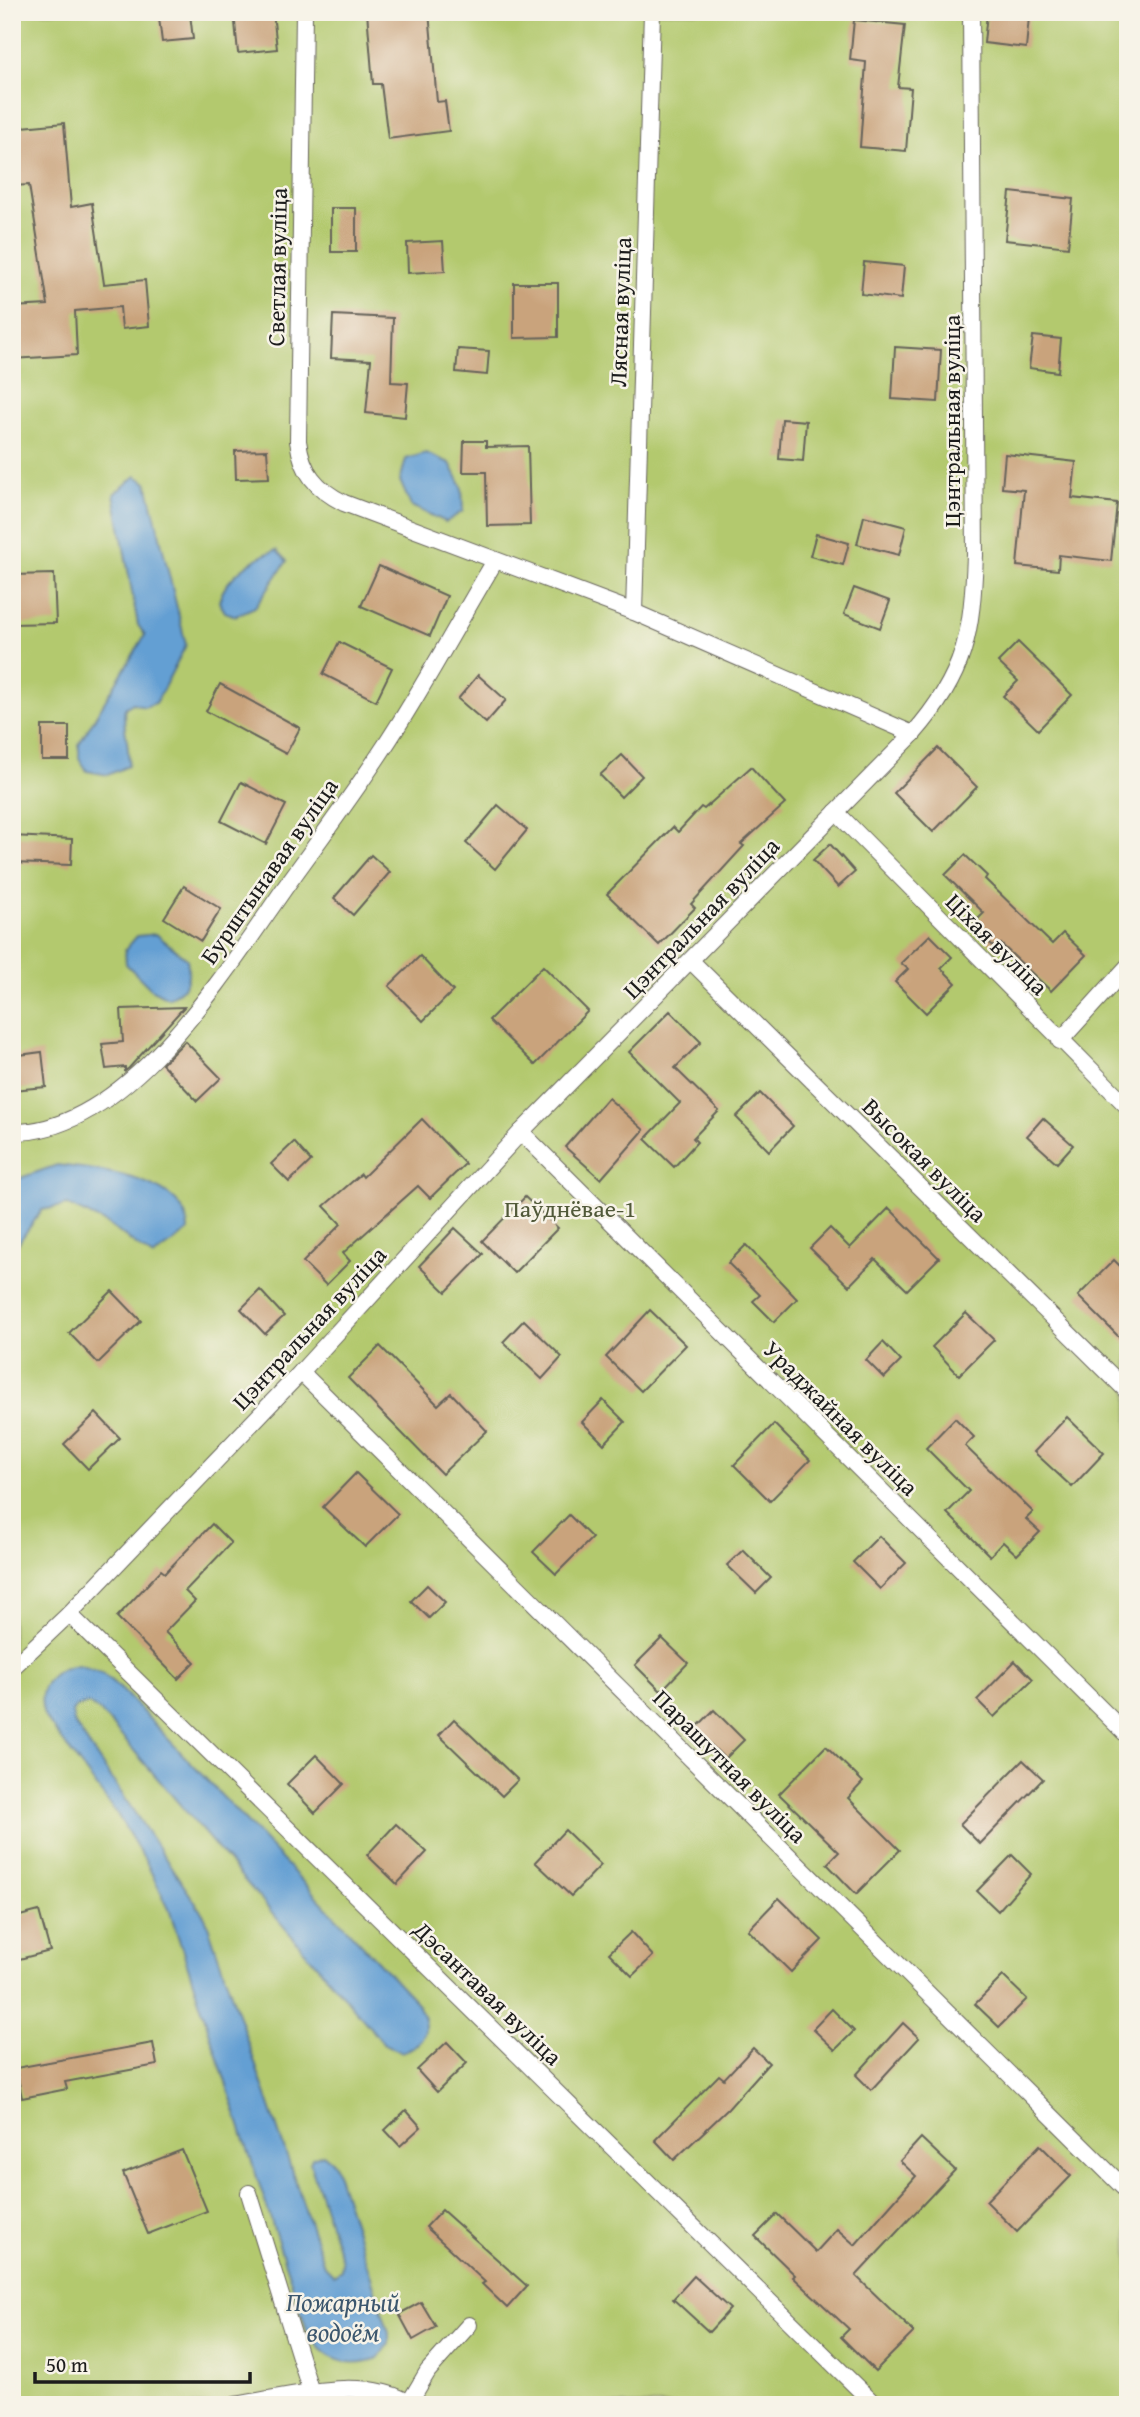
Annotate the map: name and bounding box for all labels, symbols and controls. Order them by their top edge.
street label: Светлая вуліца [258,187,296,347]
street label: Лясная вуліца [600,236,640,387]
street label: Цэнтральная вуліца [934,314,969,527]
street label: Бурштынавая вуліца [192,770,347,971]
street label: Цэнтральная вуліца [614,829,788,1007]
street label: Ціхая вуліца [938,885,1057,1004]
street label: Высокая вуліца [855,1090,996,1231]
park label: Паўднёвае-1 [504,1191,636,1226]
street label: Цэнтральная вуліца [224,1238,395,1418]
street label: Ураджайная вуліца [755,1332,927,1504]
street label: Парашутная вуліца [645,1681,815,1851]
street label: Дэсантавая вуліца [405,1912,571,2074]
water label: Пожарный водоём [286,2282,400,2351]
scale bar [35,2340,250,2384]
text: 50 m [46,2349,88,2380]

